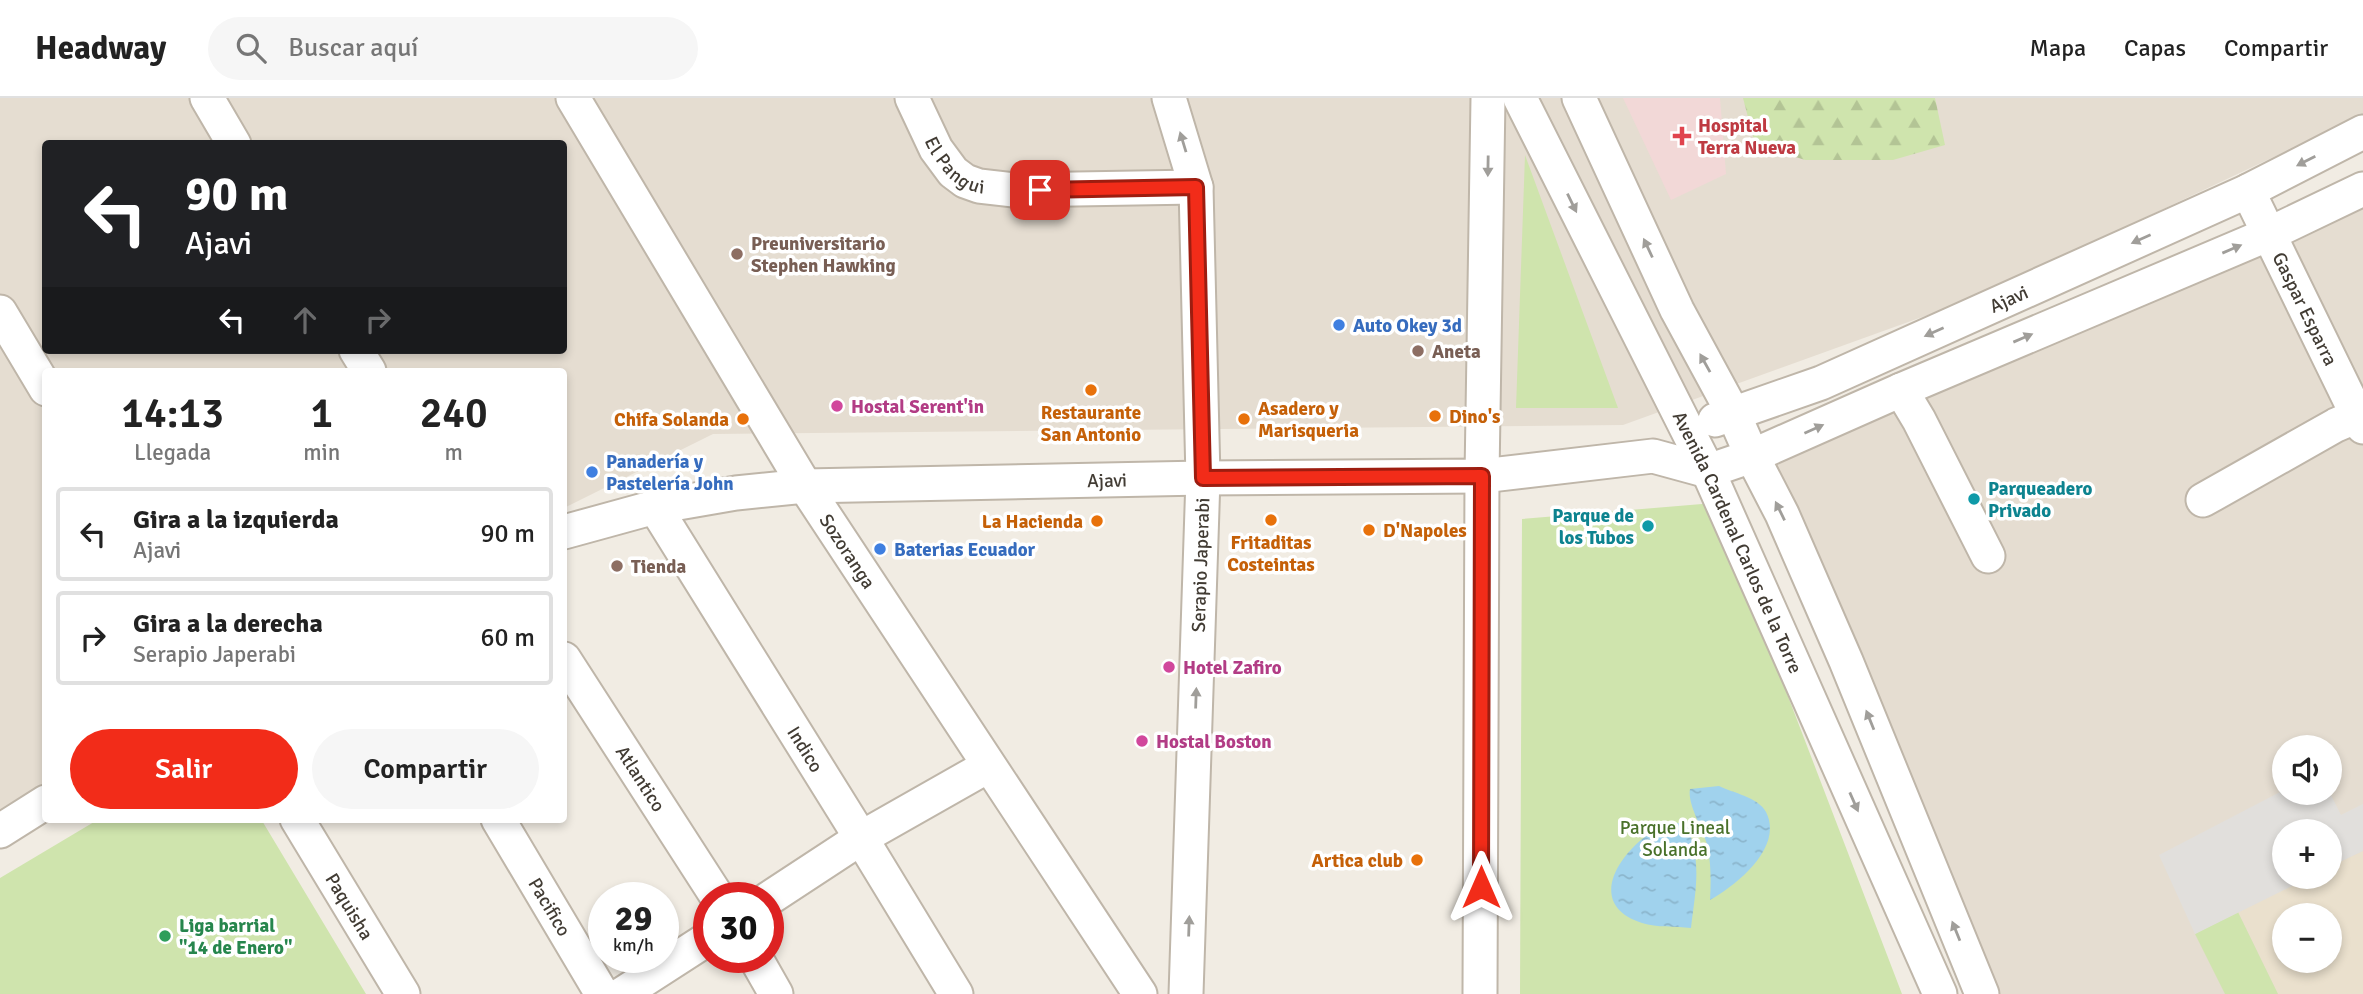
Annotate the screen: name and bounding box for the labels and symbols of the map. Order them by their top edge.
place label: Hospital Terra Nueva [1698,114,1796,160]
marker: Hospital Terra Nueva [1672,126,1692,146]
one-way arrow [1177,132,1187,153]
street label: El Pangui [919,133,986,200]
one-way arrow [1482,155,1494,177]
one-way arrow [2296,156,2316,167]
pin [1010,160,1070,220]
one-way arrow [1567,193,1578,213]
place label: Preuniversitario Stephen Hawking [751,232,896,278]
one-way arrow [2131,233,2151,245]
one-way arrow [1642,238,1654,258]
one-way arrow [2222,244,2243,255]
marker: Preuniversitario Stephen Hawking [729,246,745,262]
street label: Gaspar Esparra [2267,248,2342,370]
street label: Ajavi [1986,280,2032,319]
place label: Auto Okey 3d [1353,314,1462,338]
marker: Auto Okey 3d [1331,317,1347,333]
one-way arrow [1924,326,1944,338]
one-way arrow [2012,333,2033,344]
place label: Aneta [1432,340,1481,364]
marker: Aneta [1410,343,1426,359]
one-way arrow [1699,353,1711,372]
marker: Restaurante San Antonio [1083,382,1099,398]
place label: Hostal Serent'in [851,395,984,419]
place label: Asadero y Marisqueria [1258,397,1359,443]
marker: Hostal Serent'in [829,398,845,414]
place label: Restaurante San Antonio [1041,401,1141,447]
place label: Dino's [1449,405,1500,429]
place label: Chifa Solanda [614,408,729,432]
marker: Dino's [1427,408,1443,424]
street label: Avenida Cardenal Carlos de la Torre [1667,408,1807,678]
marker: Chifa Solanda [735,411,751,427]
marker: Asadero y Marisqueria [1236,411,1252,427]
one-way arrow [1804,423,1824,435]
place label: Panadería y Pastelería John [606,450,734,496]
marker: Panadería y Pastelería John [584,464,600,480]
street label: Ajavi [1087,469,1127,493]
place label: Parqueadero Privado [1988,477,2093,523]
marker: Parqueadero Privado [1966,491,1982,507]
street label: Serapio Japerabi [1187,497,1215,633]
one-way arrow [1775,501,1786,521]
place label: Parque de los Tubos [1552,504,1634,550]
street label: Sozoranga [814,510,880,594]
place label: La Hacienda [982,510,1083,534]
marker: Fritaditas Costeintas [1263,512,1279,528]
marker: La Hacienda [1089,513,1105,529]
marker: Parque de los Tubos [1640,518,1656,534]
place label: D'Napoles [1383,519,1467,543]
marker: D'Napoles [1361,522,1377,538]
place label: Fritaditas Costeintas [1227,531,1315,577]
place label: Baterias Ecuador [894,538,1036,562]
marker: Baterias Ecuador [872,541,888,557]
place label: Tienda [631,555,686,579]
marker: Tienda [609,558,625,574]
place label: Hotel Zafiro [1183,656,1282,680]
marker: Hotel Zafiro [1161,659,1177,675]
one-way arrow [1190,687,1202,709]
one-way arrow [1865,710,1876,731]
street label: Indico [781,722,828,777]
place label: Hostal Boston [1156,730,1272,754]
marker: Hostal Boston [1134,733,1150,749]
street label: Atlantico [610,741,670,817]
one-way arrow [1848,792,1860,812]
park label: Parque Lineal Solanda [1620,816,1730,862]
place label: Artica club [1312,849,1403,873]
position arrow [1444,850,1518,924]
marker: Artica club [1409,852,1425,868]
street label: Paquisha [320,869,378,945]
street label: Pacifico [523,874,576,941]
speed limit sign: 30 [693,882,784,973]
place label: Liga barrial "14 de Enero" [179,914,292,960]
one-way arrow [1183,915,1194,937]
one-way arrow [1951,920,1962,941]
marker: Liga barrial "14 de Enero" [157,928,173,944]

